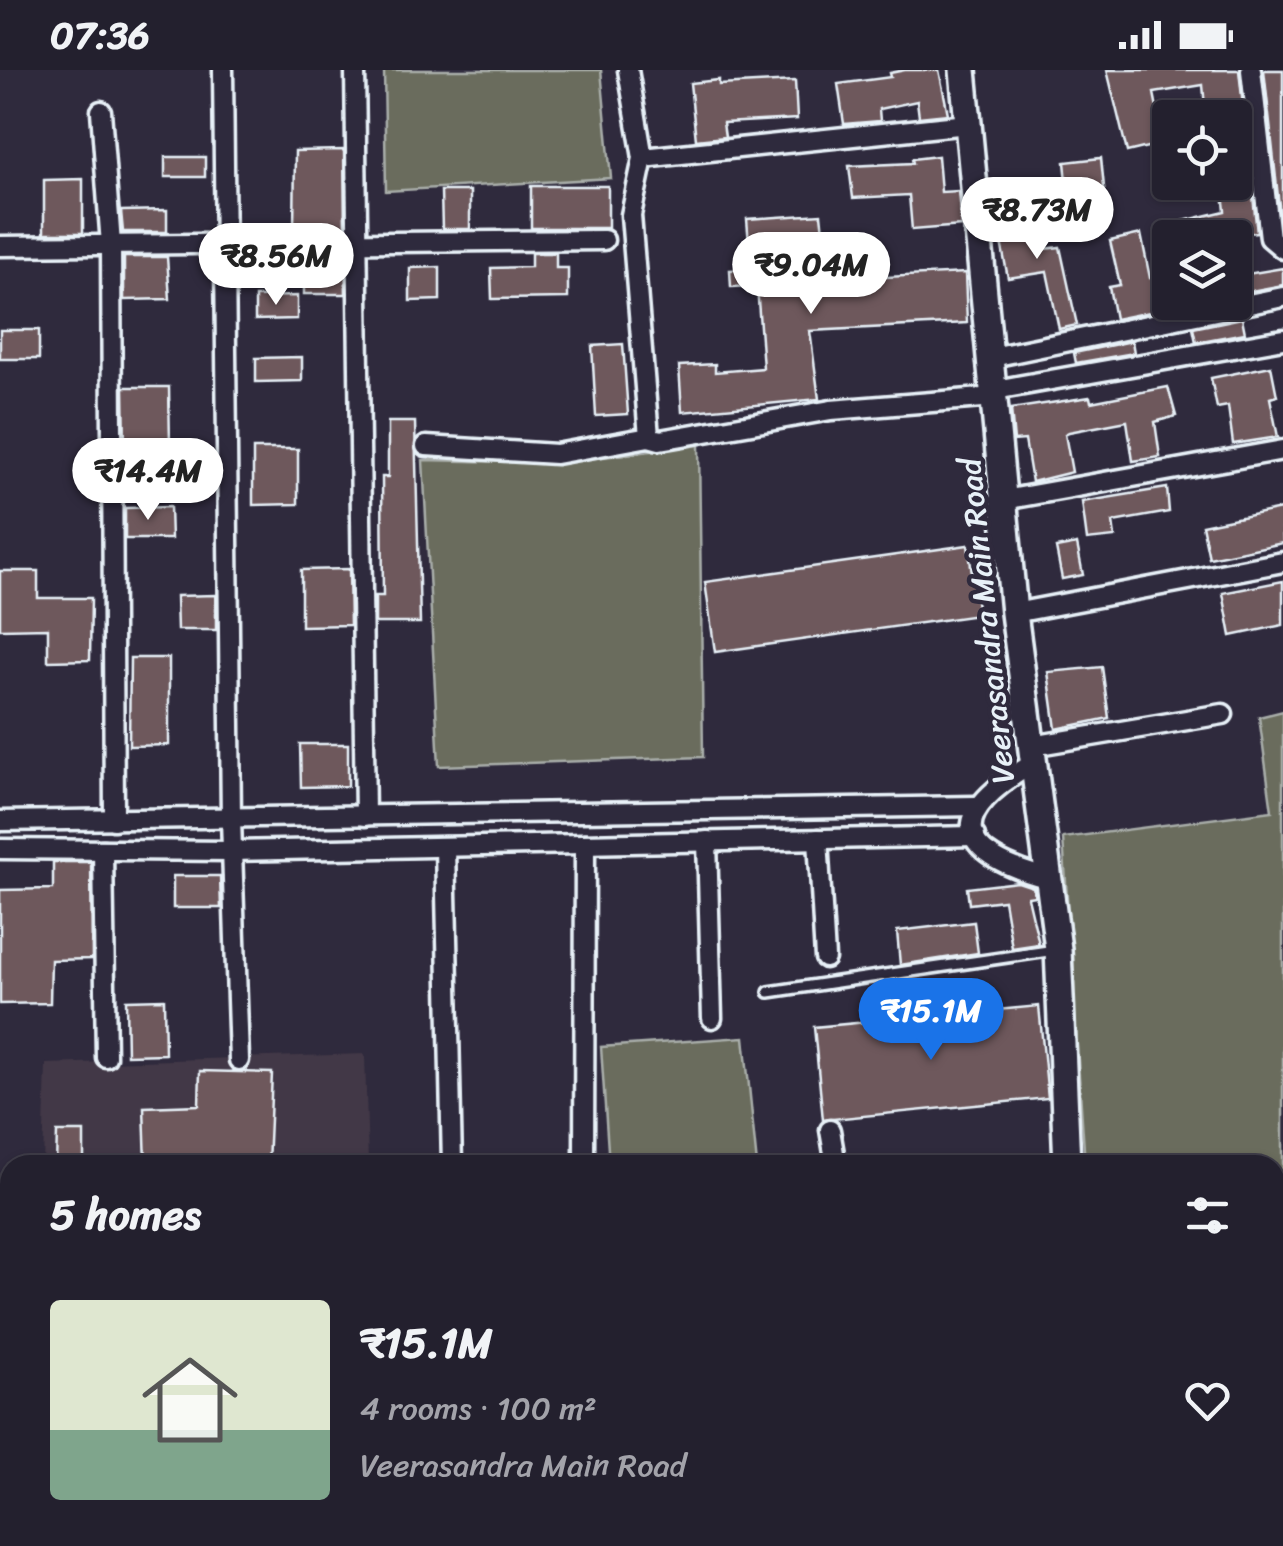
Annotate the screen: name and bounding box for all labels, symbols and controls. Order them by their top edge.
text: 07:36 [50,2,150,69]
map controls [1152,100,1252,320]
button: locate [1152,100,1252,200]
pin: ₹8.73M [956,177,1118,262]
text: ₹8.73M [983,181,1091,238]
button: layers [1152,220,1252,320]
pin: ₹8.56M [195,223,357,308]
text: ₹8.56M [221,227,331,284]
pin: ₹9.04M [730,232,892,317]
text: ₹9.04M [754,236,868,293]
pin: ₹14.4M [67,438,229,523]
text: ₹14.4M [94,442,202,499]
street label: Veerasandra Main Road [941,454,1032,786]
pin: ₹15.1M [850,978,1012,1063]
text: ₹15.1M [881,982,981,1039]
text: 5 homes [50,1178,201,1252]
icon: filters [1180,1188,1235,1243]
text: ₹15.1M [360,1306,492,1380]
icon: home [130,1340,250,1460]
icon: heart [1180,1373,1235,1428]
text: 4 rooms · 100 m² [360,1380,597,1437]
text: Veerasandra Main Road [360,1437,686,1494]

